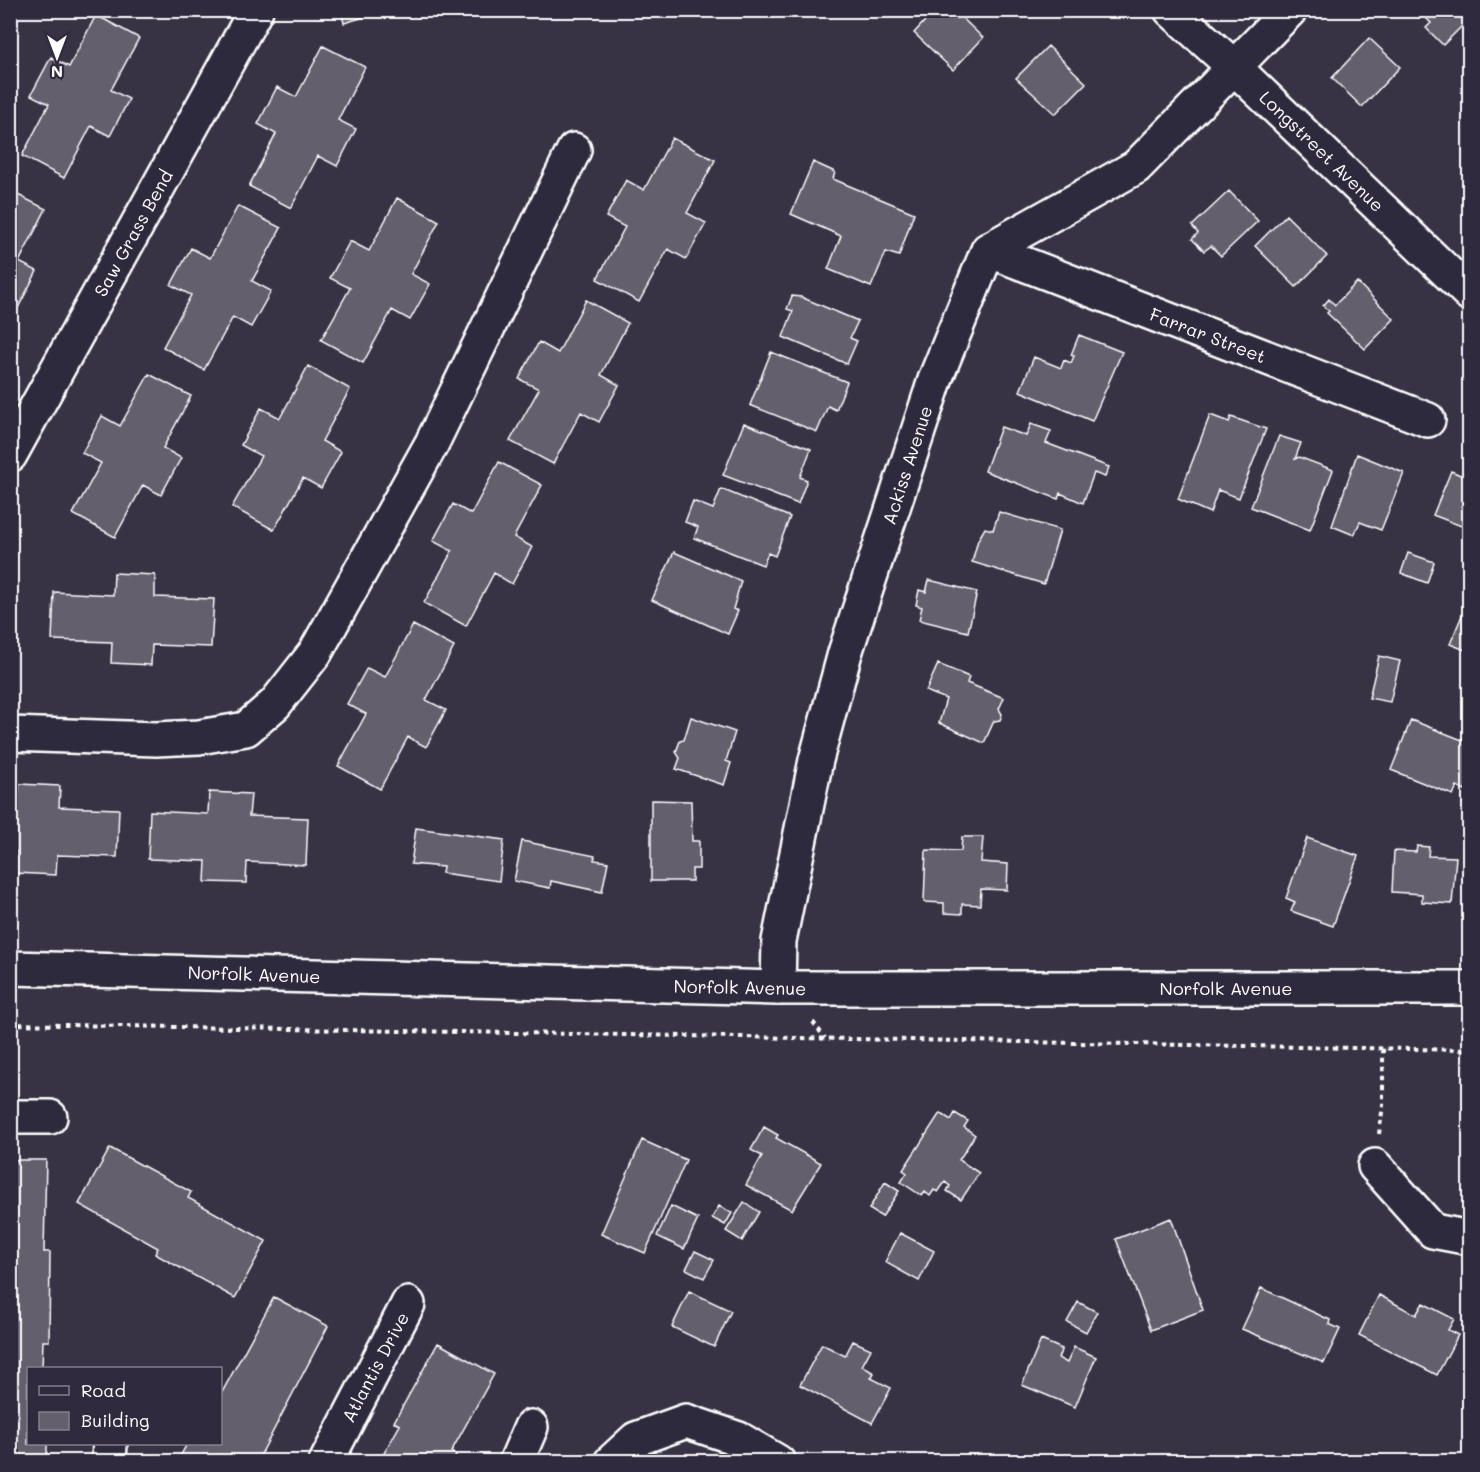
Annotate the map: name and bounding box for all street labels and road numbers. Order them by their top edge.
street label: Longstreet Avenue [1254,85,1390,217]
street label: Saw Grass Bend [88,165,178,301]
street label: Farrar Street [1146,302,1270,368]
street label: Ackiss Avenue [876,402,938,528]
street label: Norfolk Avenue [187,960,321,988]
street label: Norfolk Avenue [673,974,807,1000]
street label: Norfolk Avenue [1160,976,1292,1000]
street label: Atlantis Drive [336,1308,414,1426]

